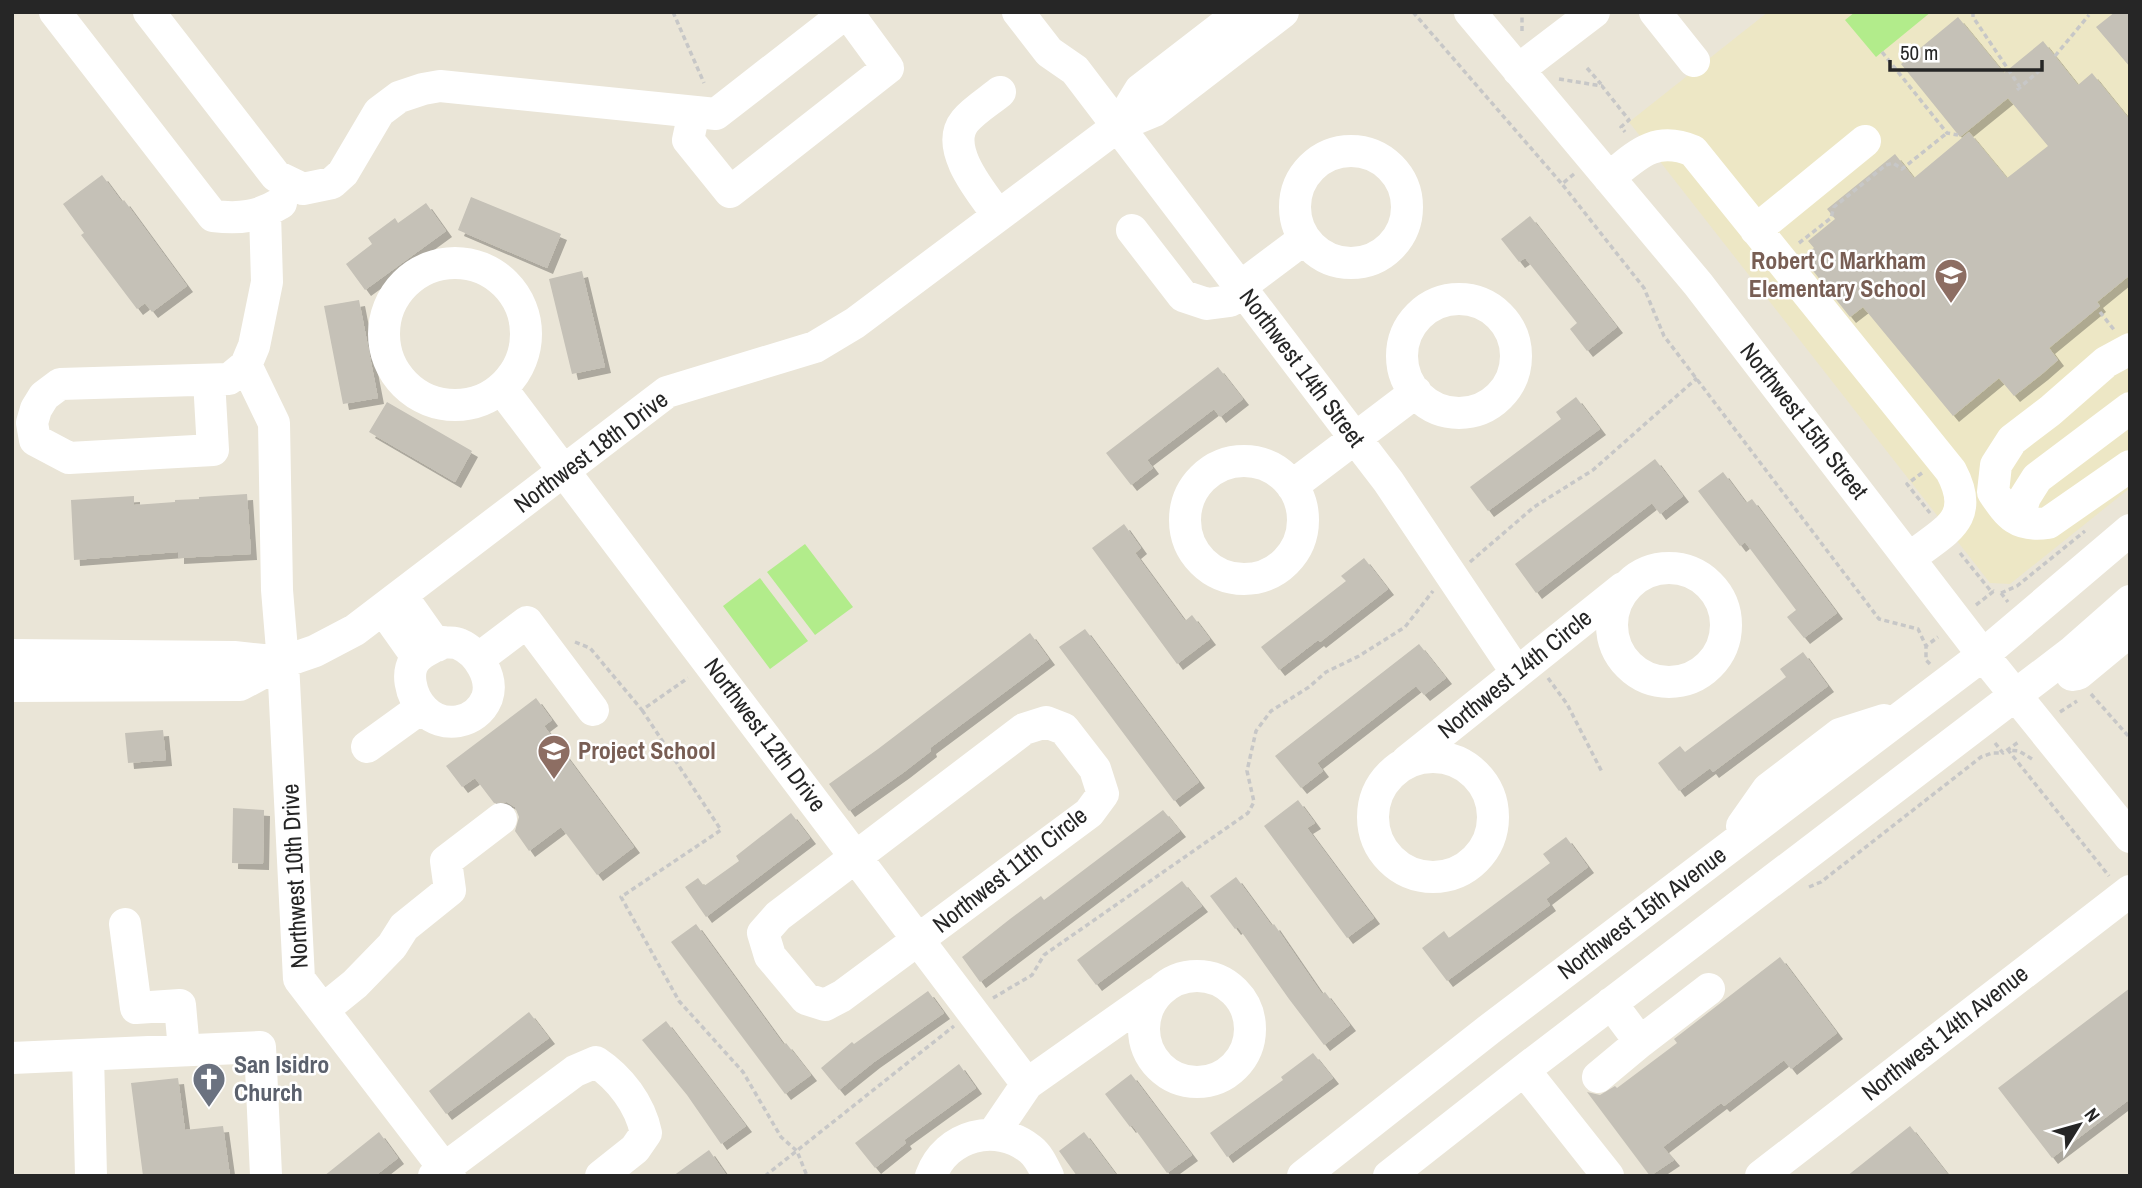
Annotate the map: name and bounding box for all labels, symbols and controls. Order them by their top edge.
scale bar [1890,28,2042,72]
text: 50 m [1900,38,1938,67]
place label: Robert C Markham Elementary School [1749,244,1926,304]
school or university icon: Robert C Markham Elementary School [1932,256,1970,305]
street label: Northwest 14th Street [1233,282,1373,453]
street label: Northwest 15th Street [1734,336,1876,506]
street label: Northwest 18th Drive [507,383,674,520]
street label: Northwest 14th Circle [1431,601,1598,745]
street label: Northwest 12th Drive [697,651,834,818]
school or university icon: Project School [535,732,573,781]
place label: Project School [578,734,716,766]
street label: Northwest 10th Drive [273,783,315,969]
street label: Northwest 11th Circle [926,799,1093,940]
street label: Northwest 15th Avenue [1551,838,1732,986]
street label: Northwest 14th Avenue [1854,957,2034,1107]
place label: San Isidro Church [234,1048,329,1108]
church icon: San Isidro Church [190,1060,228,1109]
north arrow [2044,1090,2114,1160]
text: N [2079,1102,2106,1127]

